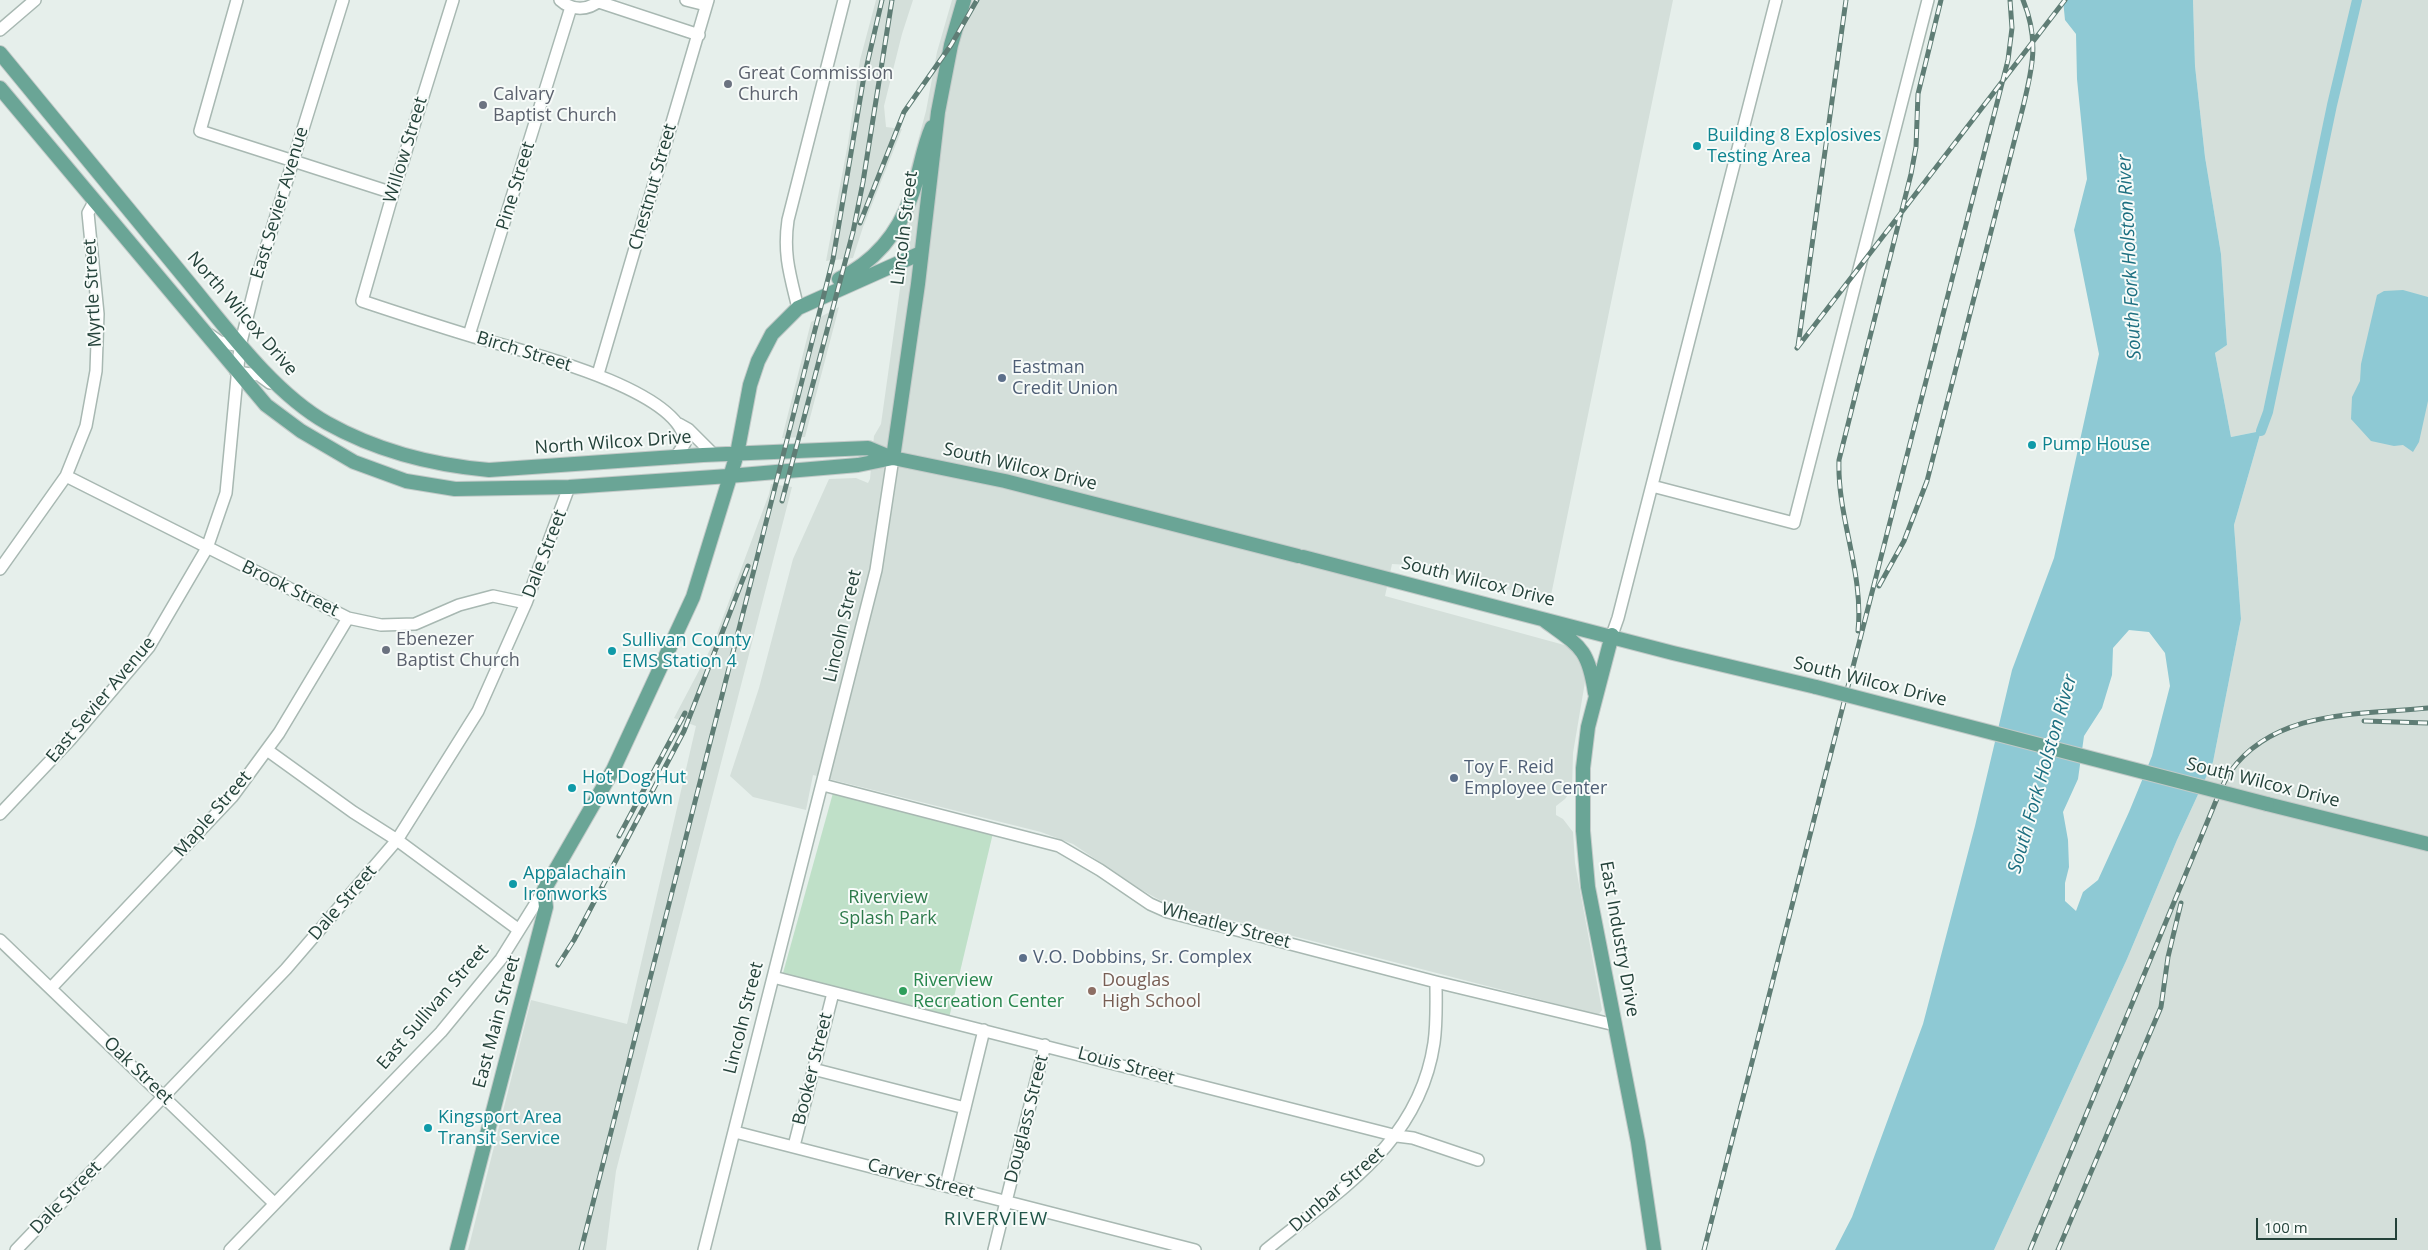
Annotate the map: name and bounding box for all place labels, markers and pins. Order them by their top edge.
place label: Great Commission Church [738,63,893,106]
marker: Great Commission Church [722,78,734,90]
place label: Calvary Baptist Church [493,84,617,126]
marker: Calvary Baptist Church [477,99,489,111]
place label: Building 8 Explosives Testing Area [1707,125,1881,168]
marker: Building 8 Explosives Testing Area [1691,140,1703,152]
place label: Eastman Credit Union [1012,357,1118,399]
marker: Eastman Credit Union [996,372,1008,384]
place label: Pump House [2042,434,2150,456]
marker: Pump House [2026,439,2038,451]
place label: Ebenezer Baptist Church [396,629,520,672]
place label: Sullivan County EMS Station 4 [622,630,751,672]
marker: Ebenezer Baptist Church [380,644,392,656]
marker: Sullivan County EMS Station 4 [606,645,618,657]
place label: Toy F. Reid Employee Center [1464,757,1607,800]
place label: Hot Dog Hut Downtown [582,767,686,810]
marker: Toy F. Reid Employee Center [1448,772,1460,784]
marker: Hot Dog Hut Downtown [566,782,578,794]
place label: Appalachain Ironworks [523,863,626,906]
marker: Appalachain Ironworks [507,878,519,890]
place label: V.O. Dobbins, Sr. Complex [1033,947,1252,969]
marker: V.O. Dobbins, Sr. Complex [1017,952,1029,964]
place label: Riverview Recreation Center [913,970,1064,1012]
place label: Douglas High School [1102,970,1201,1012]
marker: Riverview Recreation Center [897,985,909,997]
marker: Douglas High School [1086,985,1098,997]
place label: Kingsport Area Transit Service [438,1107,562,1150]
marker: Kingsport Area Transit Service [422,1122,434,1134]

